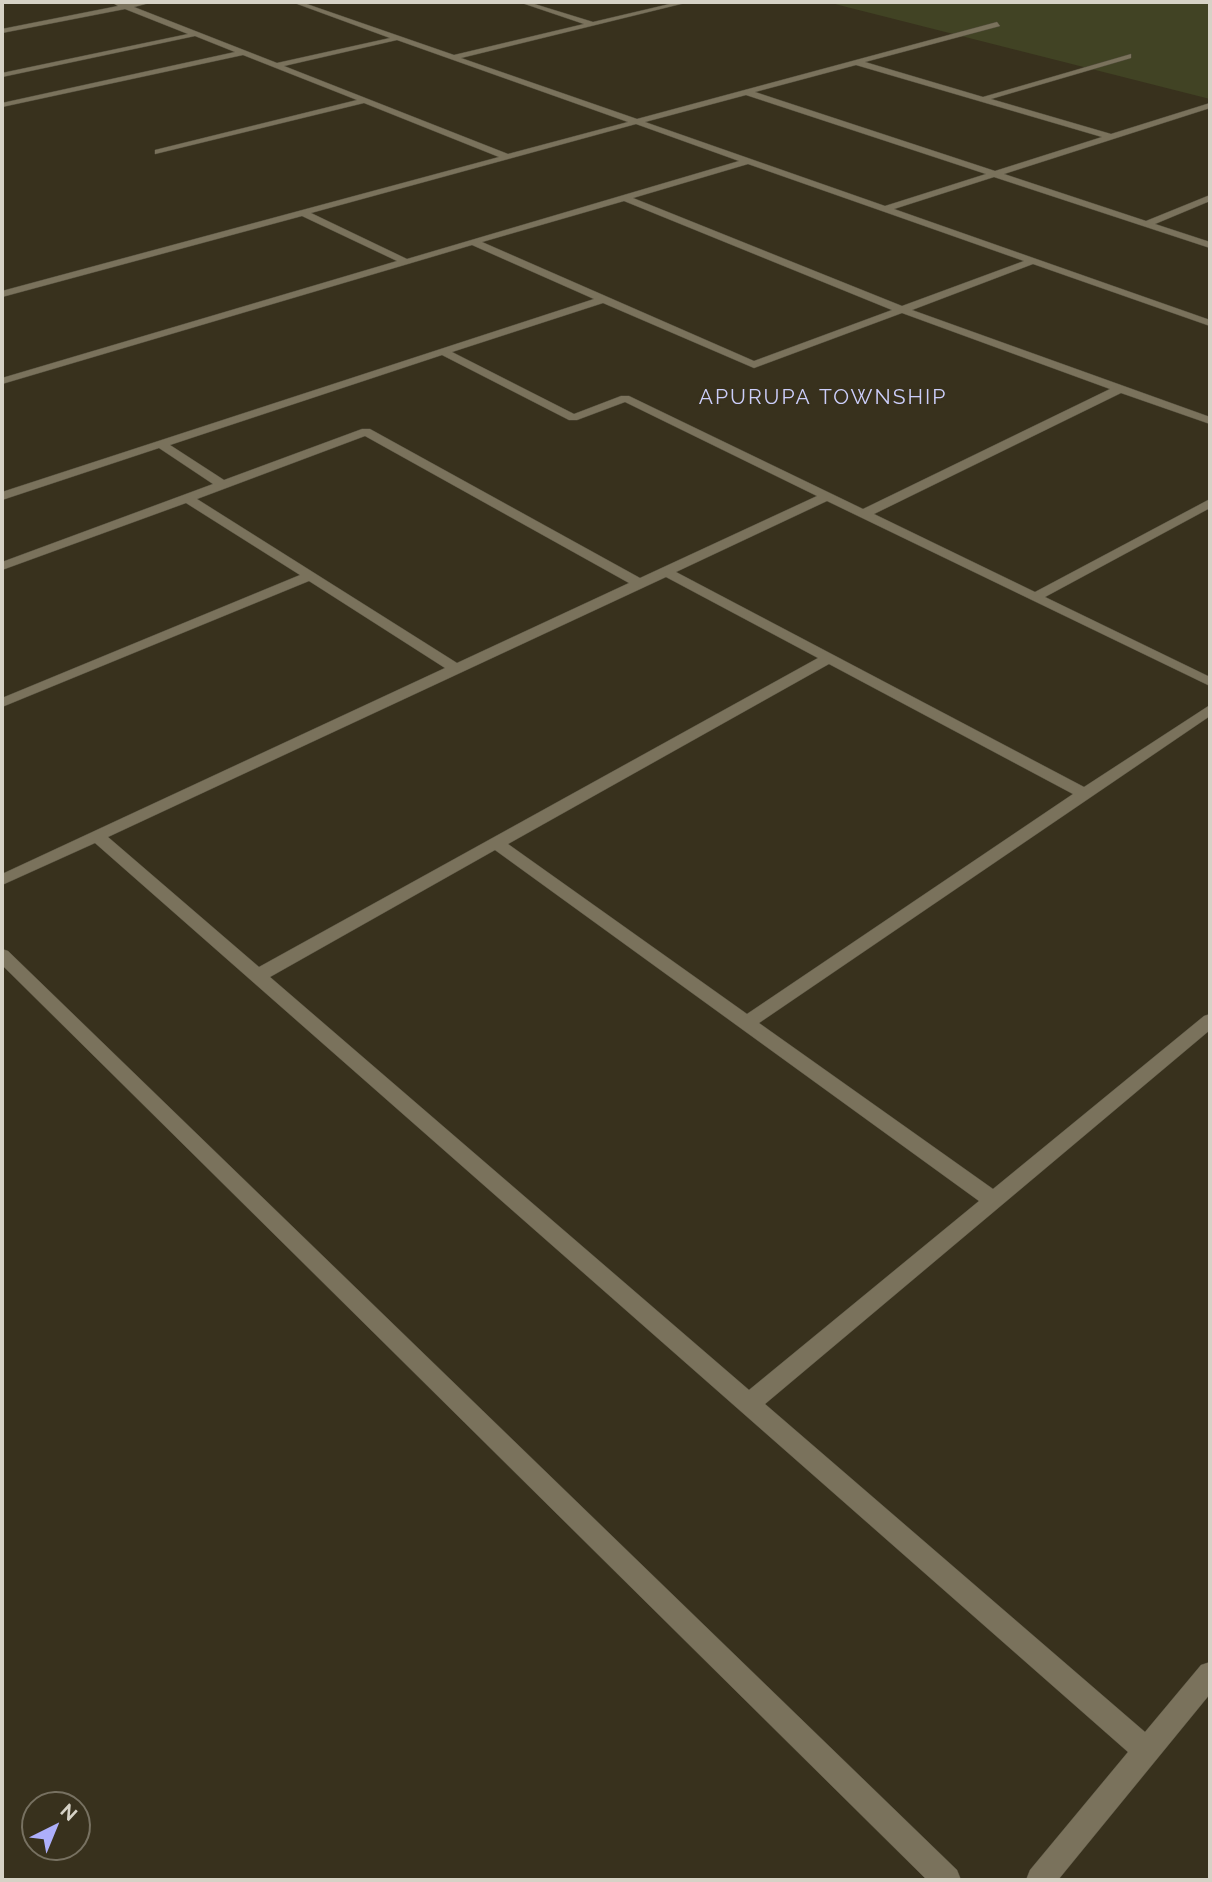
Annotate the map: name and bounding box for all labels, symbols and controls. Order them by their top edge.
district label: APURUPA TOWNSHIP [701,385,945,411]
north arrow [21,1791,91,1861]
text: N [56,1799,82,1825]

